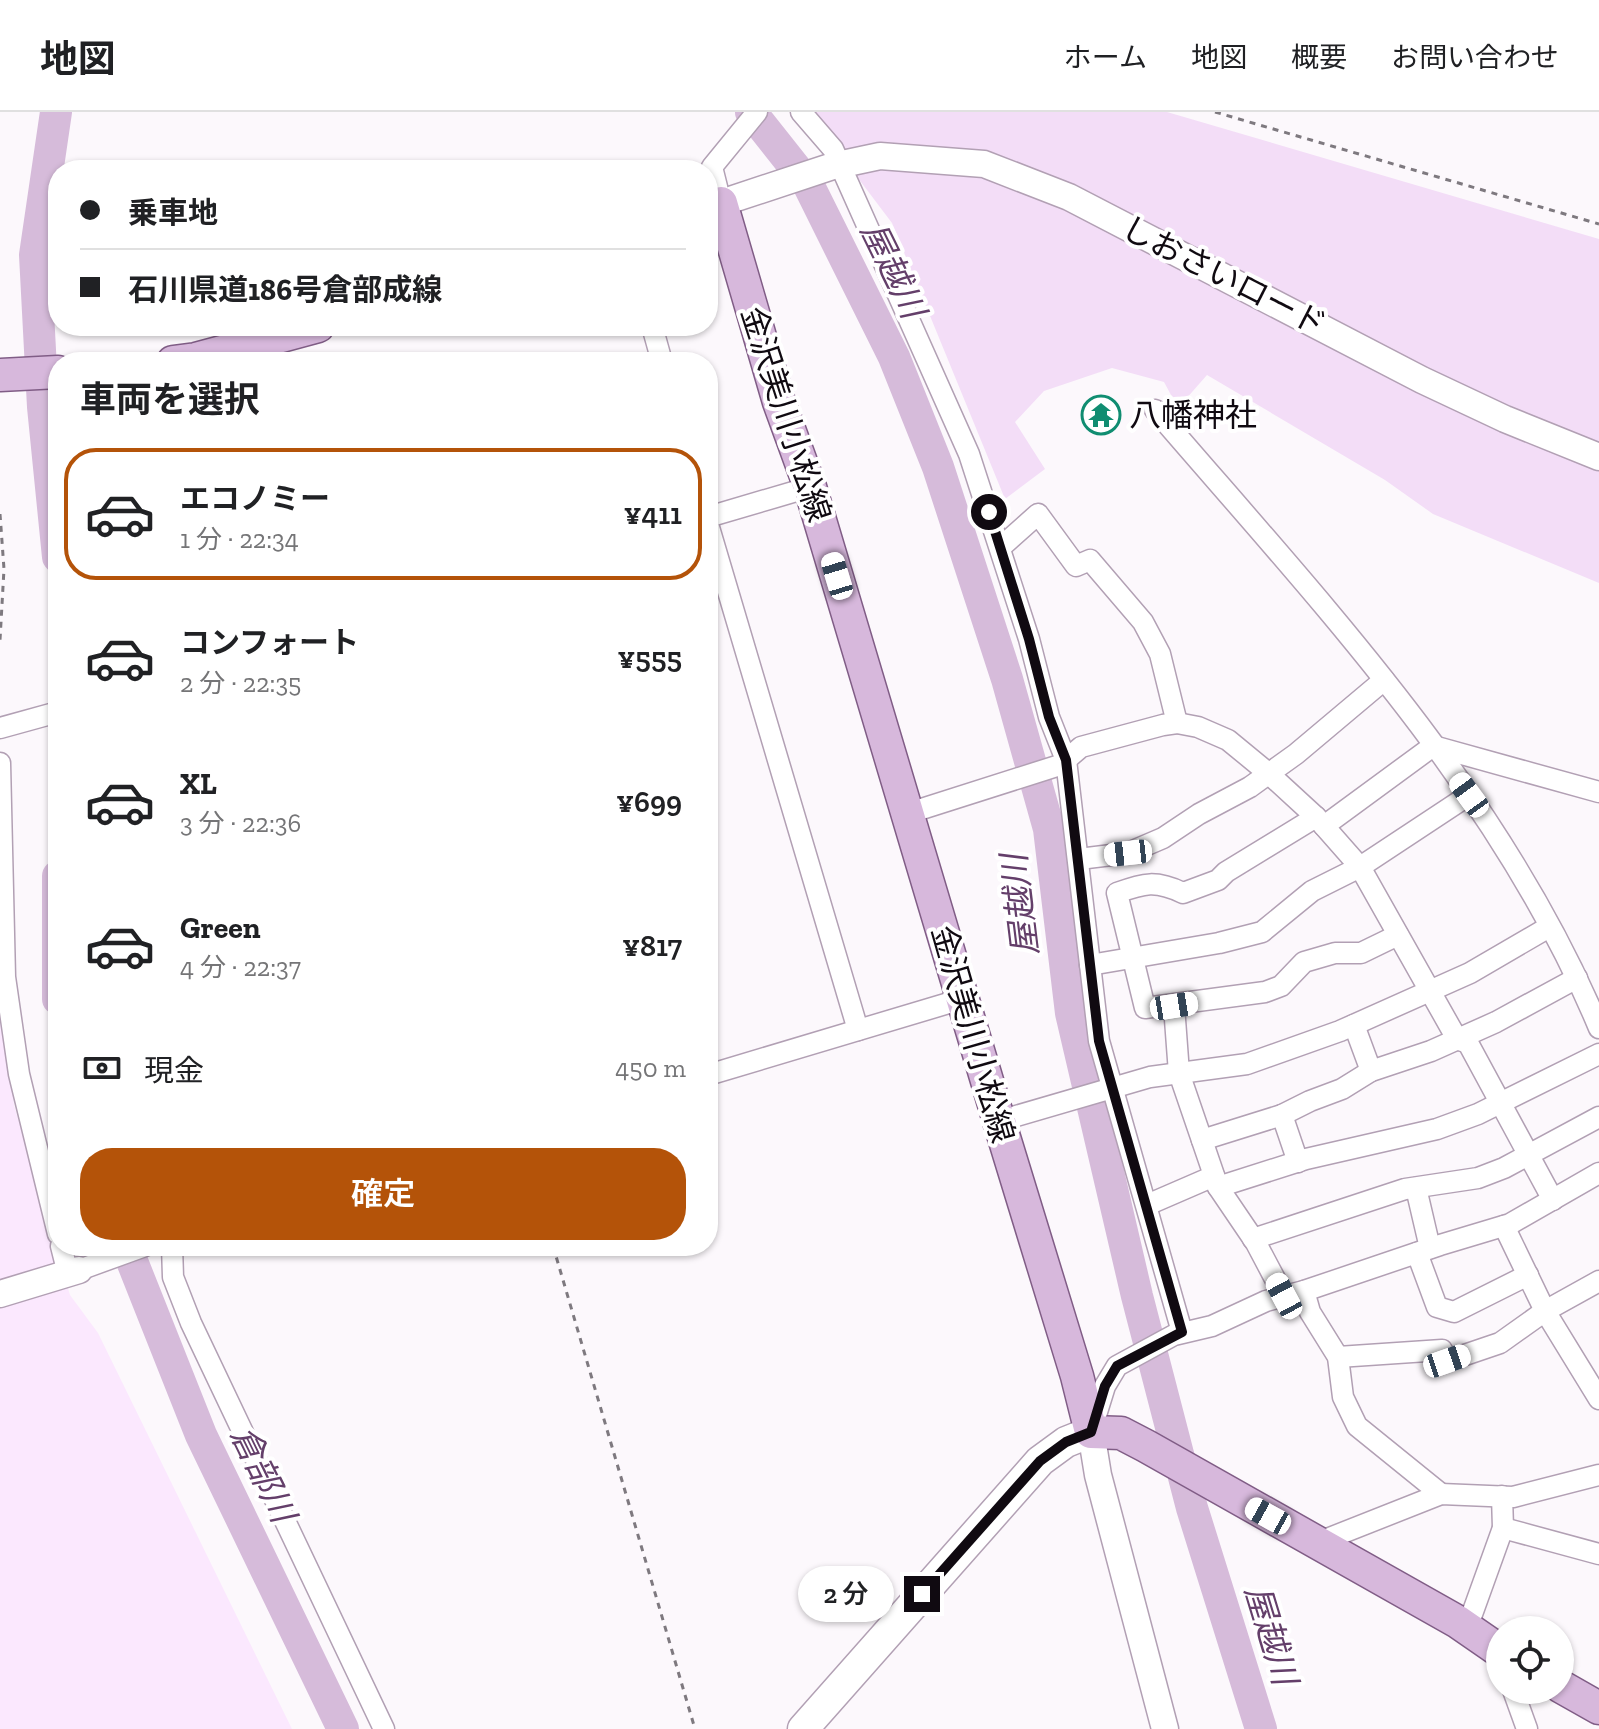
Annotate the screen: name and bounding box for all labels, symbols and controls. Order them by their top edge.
text: 地図 [40,36,116,82]
text: ホーム [1064,41,1147,74]
text: 地図 [1191,41,1247,74]
text: 概要 [1291,41,1347,74]
text: お問い合わせ [1391,41,1559,74]
text: 乗車地 [128,195,218,231]
street label: しおさいロード [1116,208,1332,344]
water label: 屋越川 [852,215,935,328]
text: 石川県道186号倉部成線 [128,272,442,308]
street label: 金沢美川小松線 [733,302,839,526]
text: 車両を選択 [80,378,260,421]
temple icon: 八幡神社 [1080,394,1122,436]
place label: 八幡神社 [1129,396,1257,434]
icon: car [84,478,156,550]
text: エコノミー [180,481,330,517]
route start [971,494,1007,530]
text: ¥411 [624,496,682,532]
text: 1 分 · 22:34 [180,523,299,555]
car [819,550,855,602]
icon: car [84,622,156,694]
text: コンフォート [180,625,359,661]
text: ¥555 [618,640,682,676]
text: 2 分 · 22:35 [180,667,301,699]
icon: car [84,766,156,838]
text: XL [180,766,217,802]
car [1445,769,1493,821]
text: ¥699 [616,784,682,820]
text: 3 分 · 22:36 [180,807,301,839]
car [1103,839,1153,867]
water label: 屋越川 [993,849,1047,958]
icon: car [84,910,156,982]
text: Green [180,910,260,946]
street label: 金沢美川小松線 [924,921,1022,1147]
text: ¥817 [622,928,682,964]
text: 4 分 · 22:37 [180,951,301,983]
car [1148,990,1200,1022]
icon: cash [80,1046,124,1090]
text: 450 m [615,1052,686,1084]
text: 現金 [144,1053,204,1089]
button: 確定 [80,1148,686,1240]
car [1262,1269,1306,1323]
car [1420,1342,1474,1380]
water label: 倉部川 [222,1419,305,1532]
car [1241,1494,1295,1538]
callout: 2 分 [798,1566,894,1622]
route end [904,1576,940,1612]
text: 2 分 [823,1578,869,1610]
water label: 屋越川 [1236,1580,1306,1693]
map controls [1486,1616,1574,1704]
button: locate [1486,1616,1574,1704]

